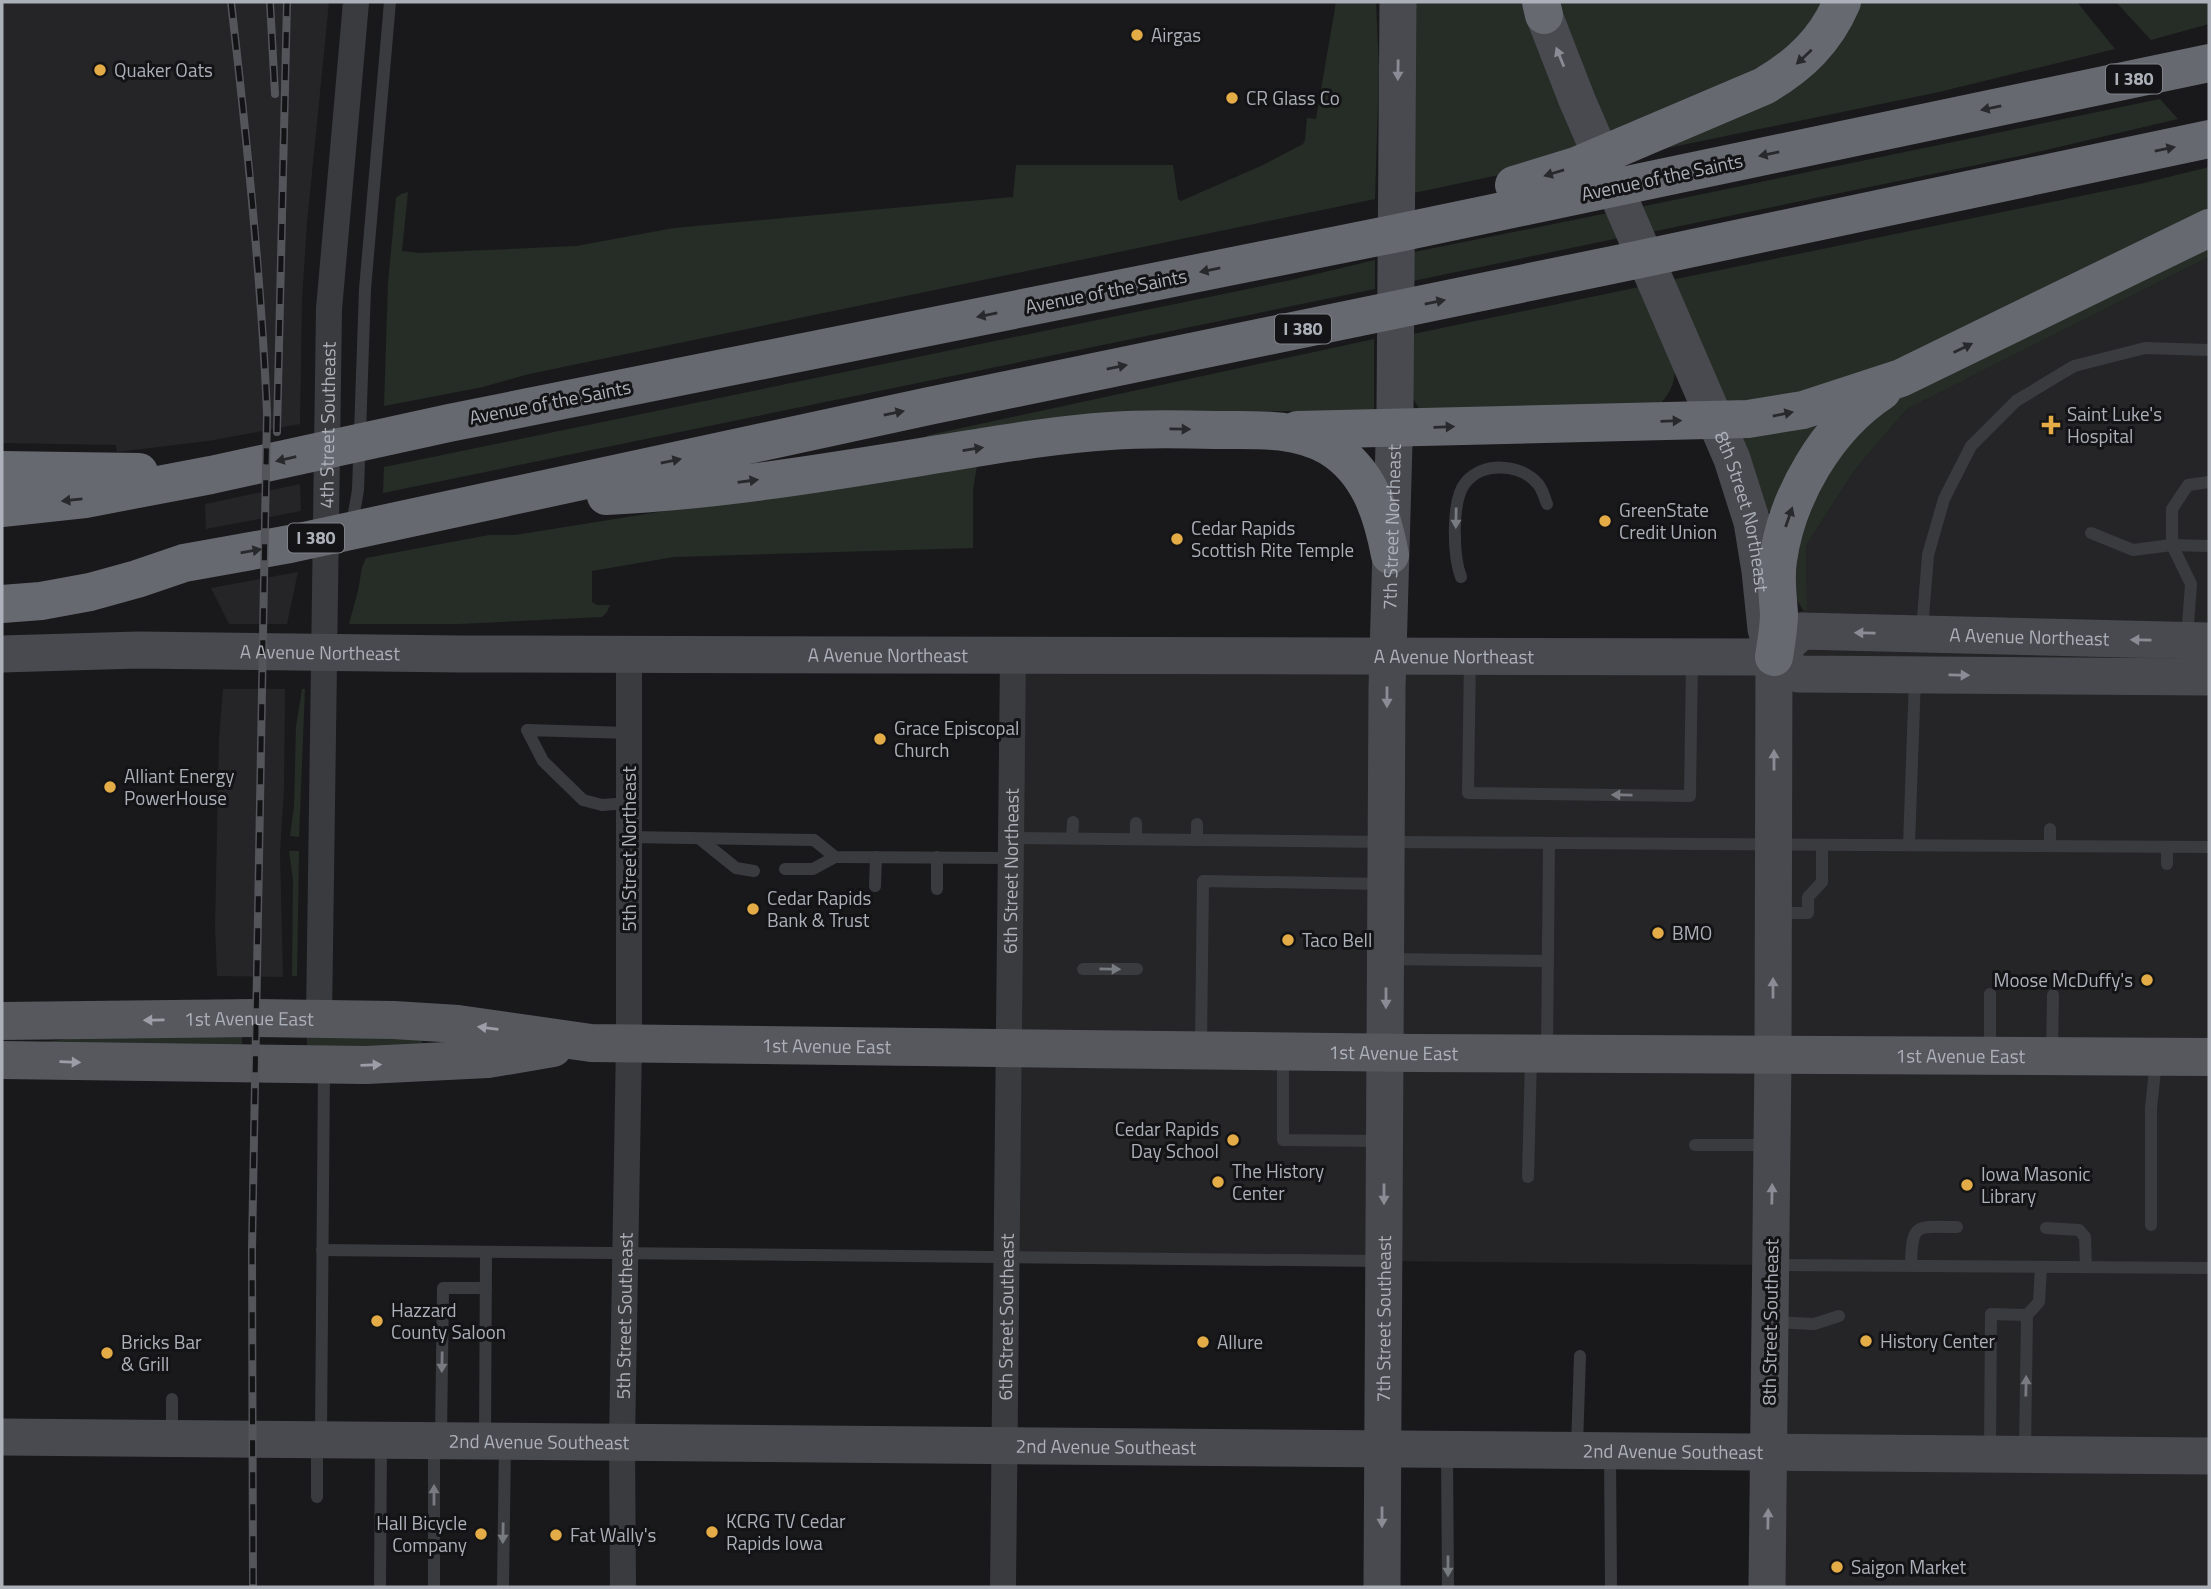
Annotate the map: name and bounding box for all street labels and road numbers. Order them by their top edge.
road number: I 380 [2106,64,2162,94]
street label: Avenue of the Saints [1578,145,1745,208]
street label: Avenue of the Saints [1022,261,1190,320]
road number: I 380 [1275,314,1331,344]
street label: 4th Street Southeast [311,341,343,509]
street label: Avenue of the Saints [466,372,634,431]
street label: 8th Street Northeast [1708,426,1777,594]
street label: 7th Street Northeast [1374,443,1408,610]
road number: I 380 [288,524,344,552]
street label: A Avenue Northeast [1949,620,2110,653]
street label: A Avenue Northeast [240,636,400,667]
street label: A Avenue Northeast [808,640,968,669]
street label: A Avenue Northeast [1374,641,1534,670]
street label: 5th Street Northeast [614,766,643,932]
street label: 6th Street Northeast [995,788,1026,954]
street label: 1st Avenue East [184,1003,314,1033]
street label: 1st Avenue East [762,1030,892,1061]
street label: 1st Avenue East [1328,1037,1459,1067]
street label: 1st Avenue East [1896,1040,2026,1070]
street label: 5th Street Southeast [608,1232,640,1400]
street label: 6th Street Southeast [990,1233,1021,1401]
street label: 7th Street Southeast [1368,1235,1398,1403]
street label: 8th Street Southeast [1754,1238,1785,1406]
street label: 2nd Avenue Southeast [448,1426,630,1456]
street label: 2nd Avenue Southeast [1015,1431,1197,1461]
street label: 2nd Avenue Southeast [1582,1436,1764,1466]

